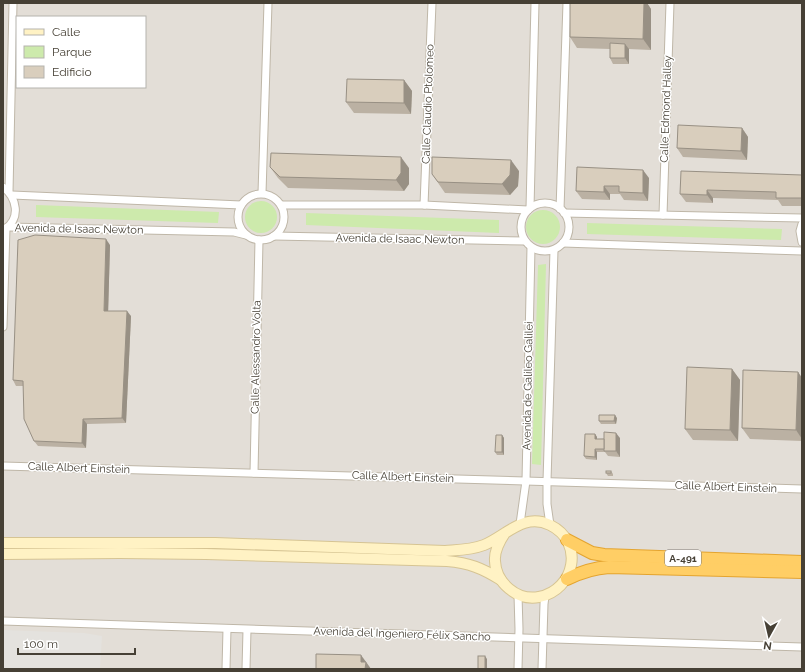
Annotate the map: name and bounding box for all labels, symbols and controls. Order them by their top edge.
legend [16,16,146,88]
text: Calle [52,25,80,39]
street label: Calle Claudio Ptolomeo [419,43,437,164]
text: Parque [52,45,92,59]
street label: Calle Edmond Halley [658,55,674,163]
text: Edificio [52,65,92,79]
street label: Avenida de Isaac Newton [15,221,143,237]
street label: Avenida de Isaac Newton [336,231,464,247]
street label: Calle Alessandro Volta [249,300,263,414]
street label: Avenida de Galileo Galilei [520,321,536,451]
street label: Calle Albert Einstein [28,460,130,476]
street label: Calle Albert Einstein [352,469,454,485]
street label: Calle Albert Einstein [675,479,777,495]
road number: A-491 [665,550,701,566]
north arrow [749,616,789,656]
street label: Avenida del Ingeniero Félix Sancho [313,624,491,644]
scale bar [18,630,135,656]
text: 100 m [24,637,58,651]
text: N [763,638,773,652]

